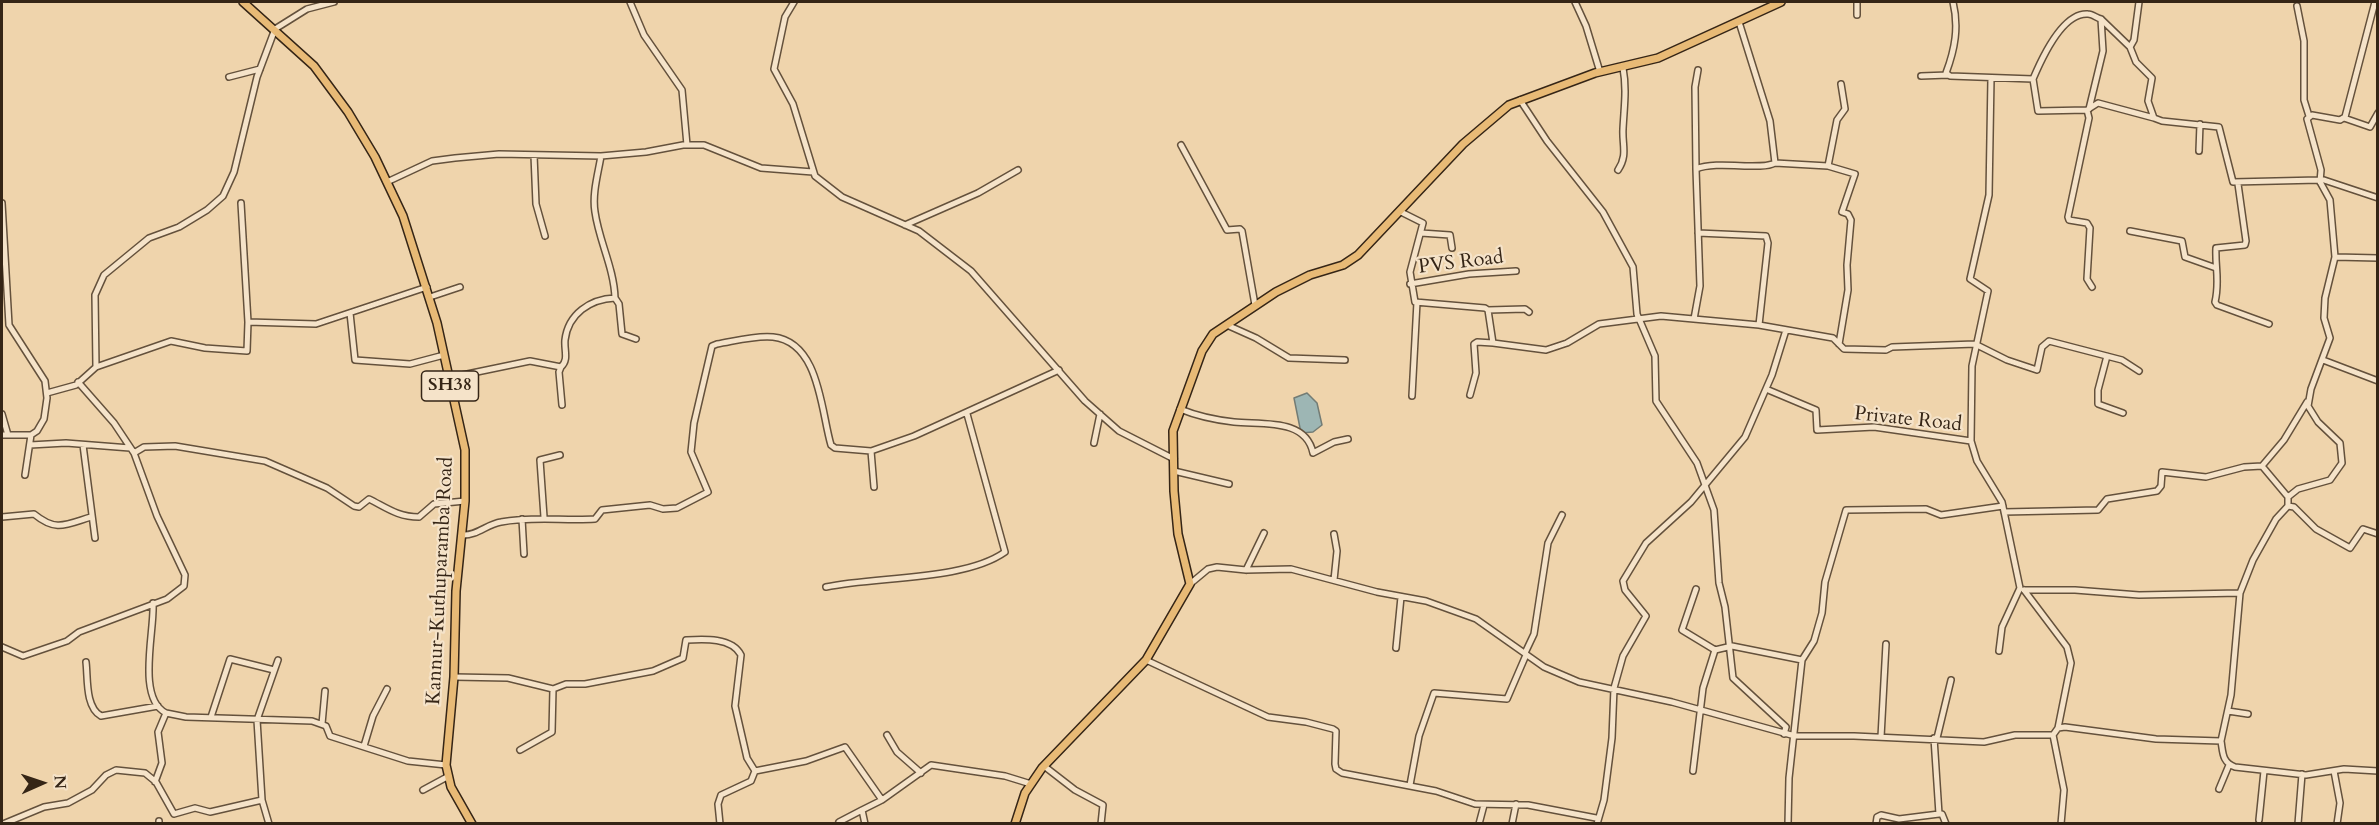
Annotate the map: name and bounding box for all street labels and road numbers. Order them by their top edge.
street label: PVS Road [1417,246,1505,280]
road number: SH38 [422,371,478,401]
street label: Private Road [1853,402,1963,438]
street label: Kannur-Kuthuparamba Road [423,456,459,706]

